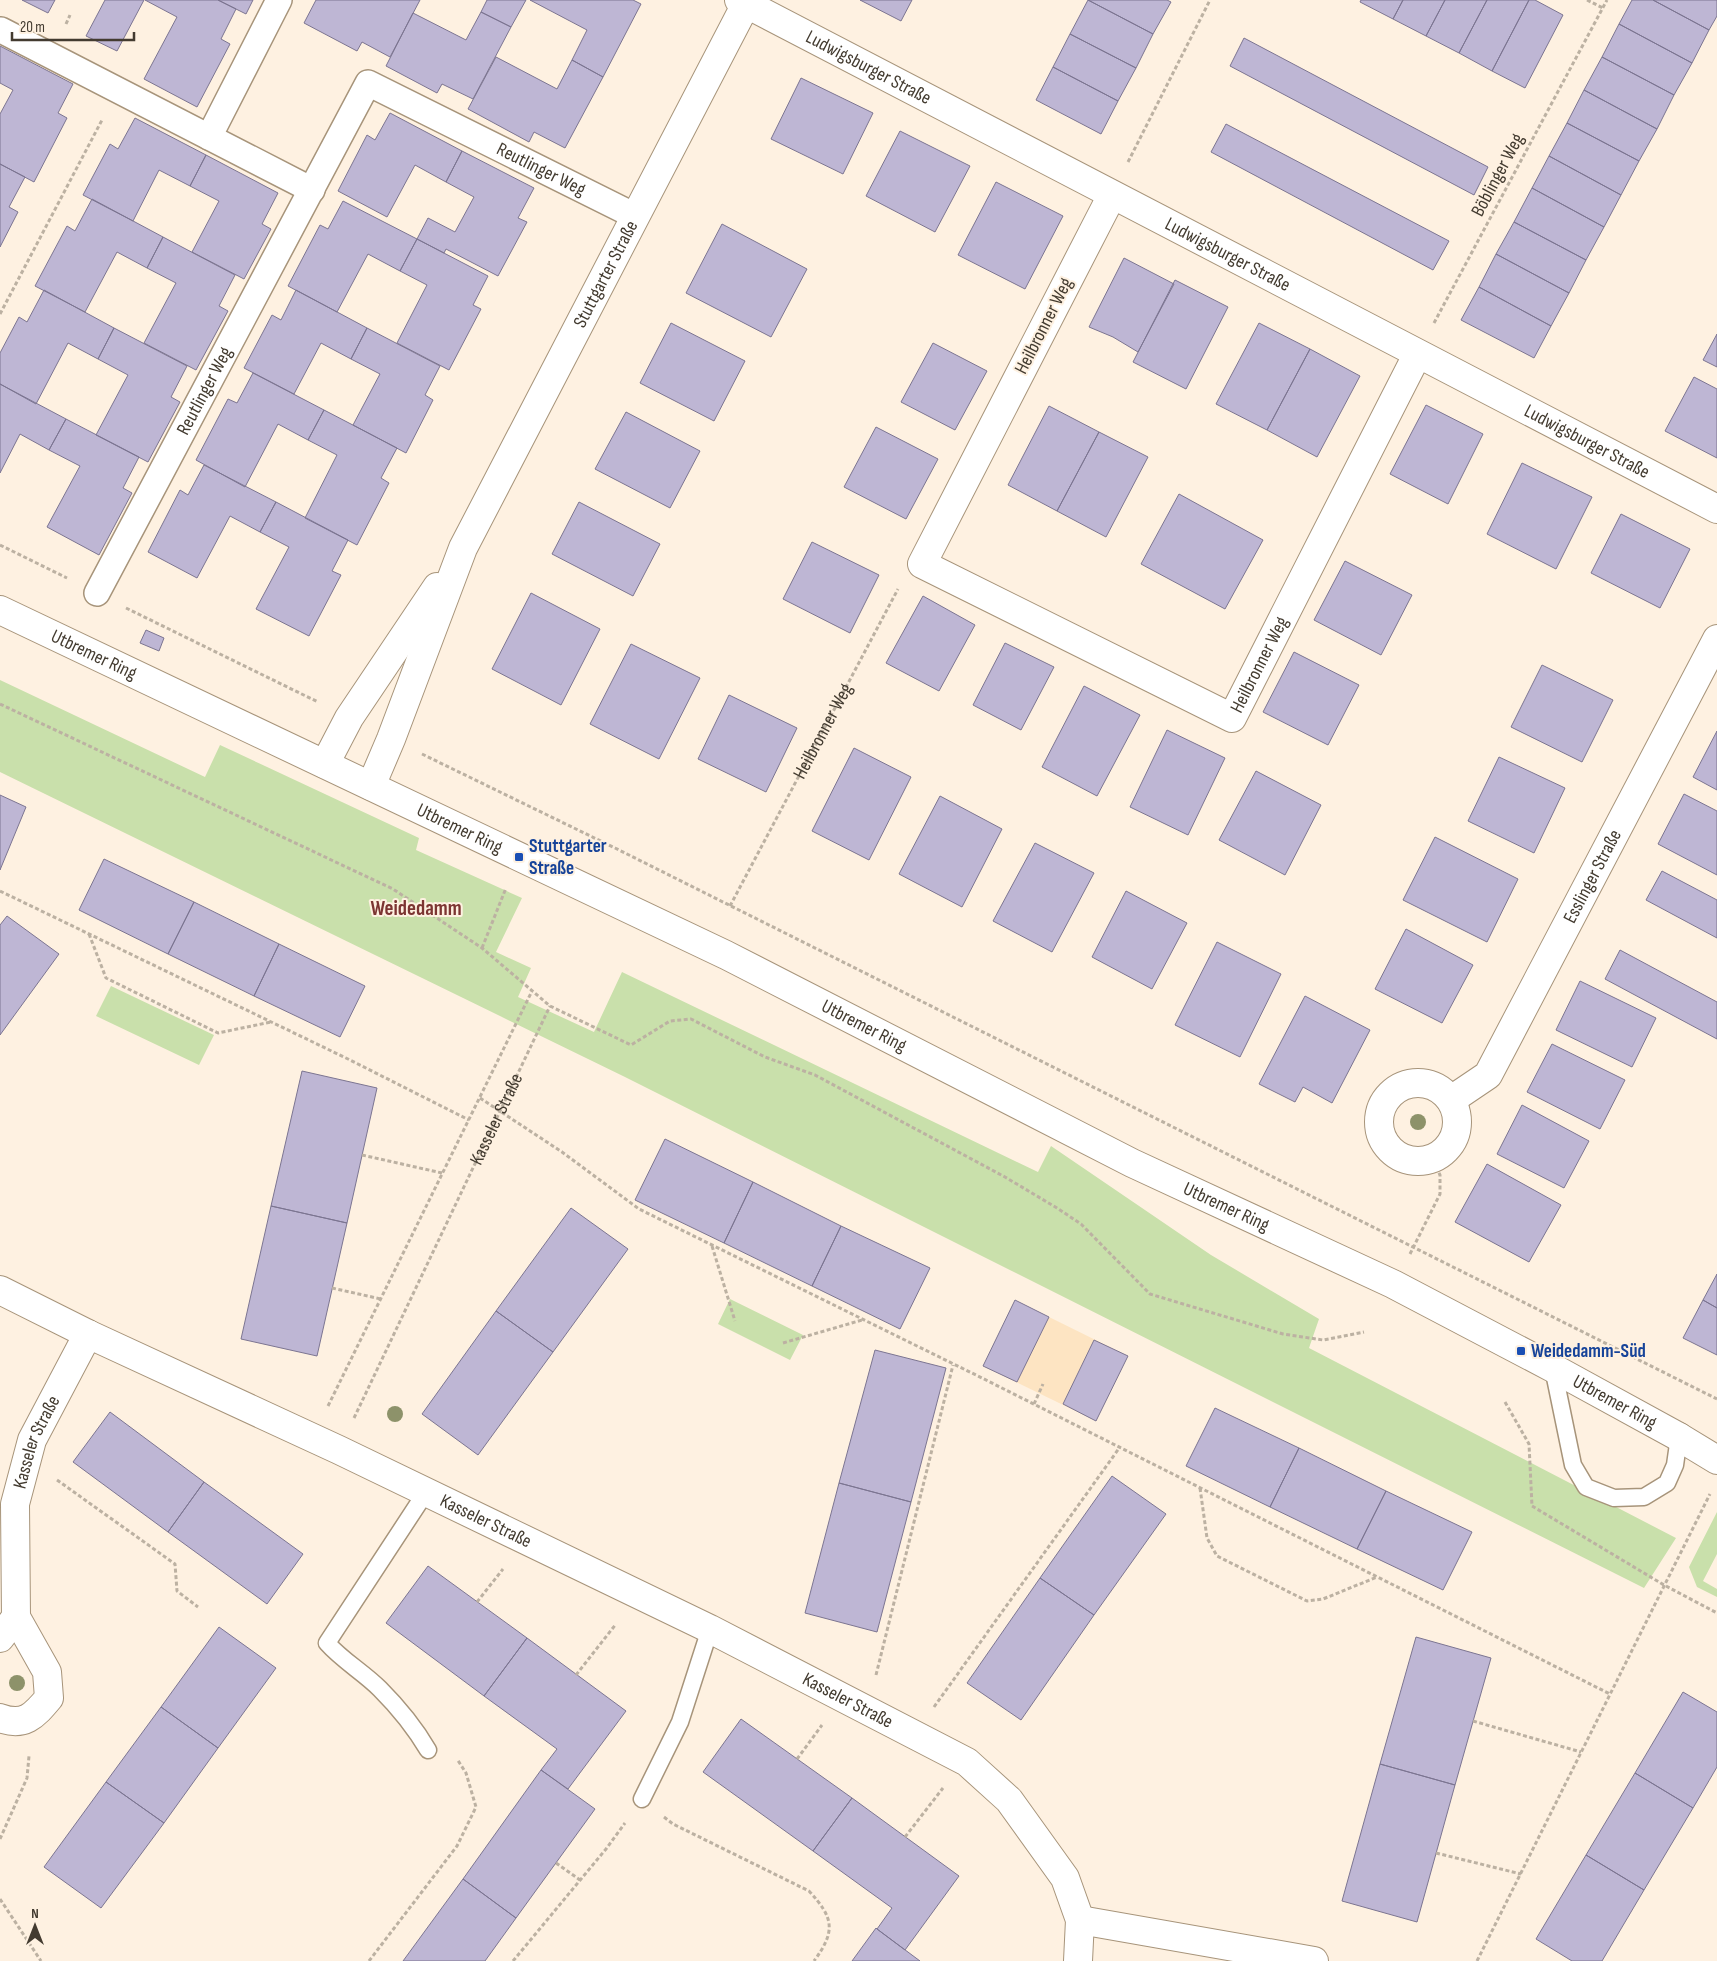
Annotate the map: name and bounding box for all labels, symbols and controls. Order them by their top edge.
scale bar [12,10,135,42]
text: 20 m [20,18,45,37]
street label: Ludwigsburger Straße [802,25,935,109]
street label: Böblinger Weg [1467,129,1530,220]
street label: Reutlinger Weg [493,137,590,201]
street label: Ludwigsburger Straße [1161,212,1294,296]
street label: Stuttgarter Straße [568,217,643,332]
street label: Heilbronner Weg [1010,274,1078,378]
street label: Reutlinger Weg [172,342,237,439]
street label: Ludwigsburger Straße [1520,399,1654,483]
street label: Heilbronner Weg [1225,612,1293,717]
street label: Utbremer Ring [47,624,141,685]
street label: Heilbronner Weg [788,679,858,783]
street label: Utbremer Ring [413,798,507,859]
street label: Esslinger Straße [1558,826,1626,927]
place label: Stuttgarter Straße [529,835,607,880]
marker: Stuttgarter Straße [513,851,525,863]
district label: Weidedamm [370,896,462,921]
street label: Utbremer Ring [818,994,911,1057]
street label: Kasseler Straße [465,1070,528,1169]
street label: Utbremer Ring [1180,1177,1273,1237]
place label: Weidedamm-Süd [1531,1340,1646,1363]
marker: Weidedamm-Süd [1515,1345,1527,1357]
street label: Utbremer Ring [1569,1370,1661,1434]
street label: Kasseler Straße [8,1391,65,1491]
street label: Kasseler Straße [436,1489,535,1553]
street label: Kasseler Straße [799,1667,897,1733]
north arrow [10,1901,60,1951]
text: N [31,1905,39,1922]

